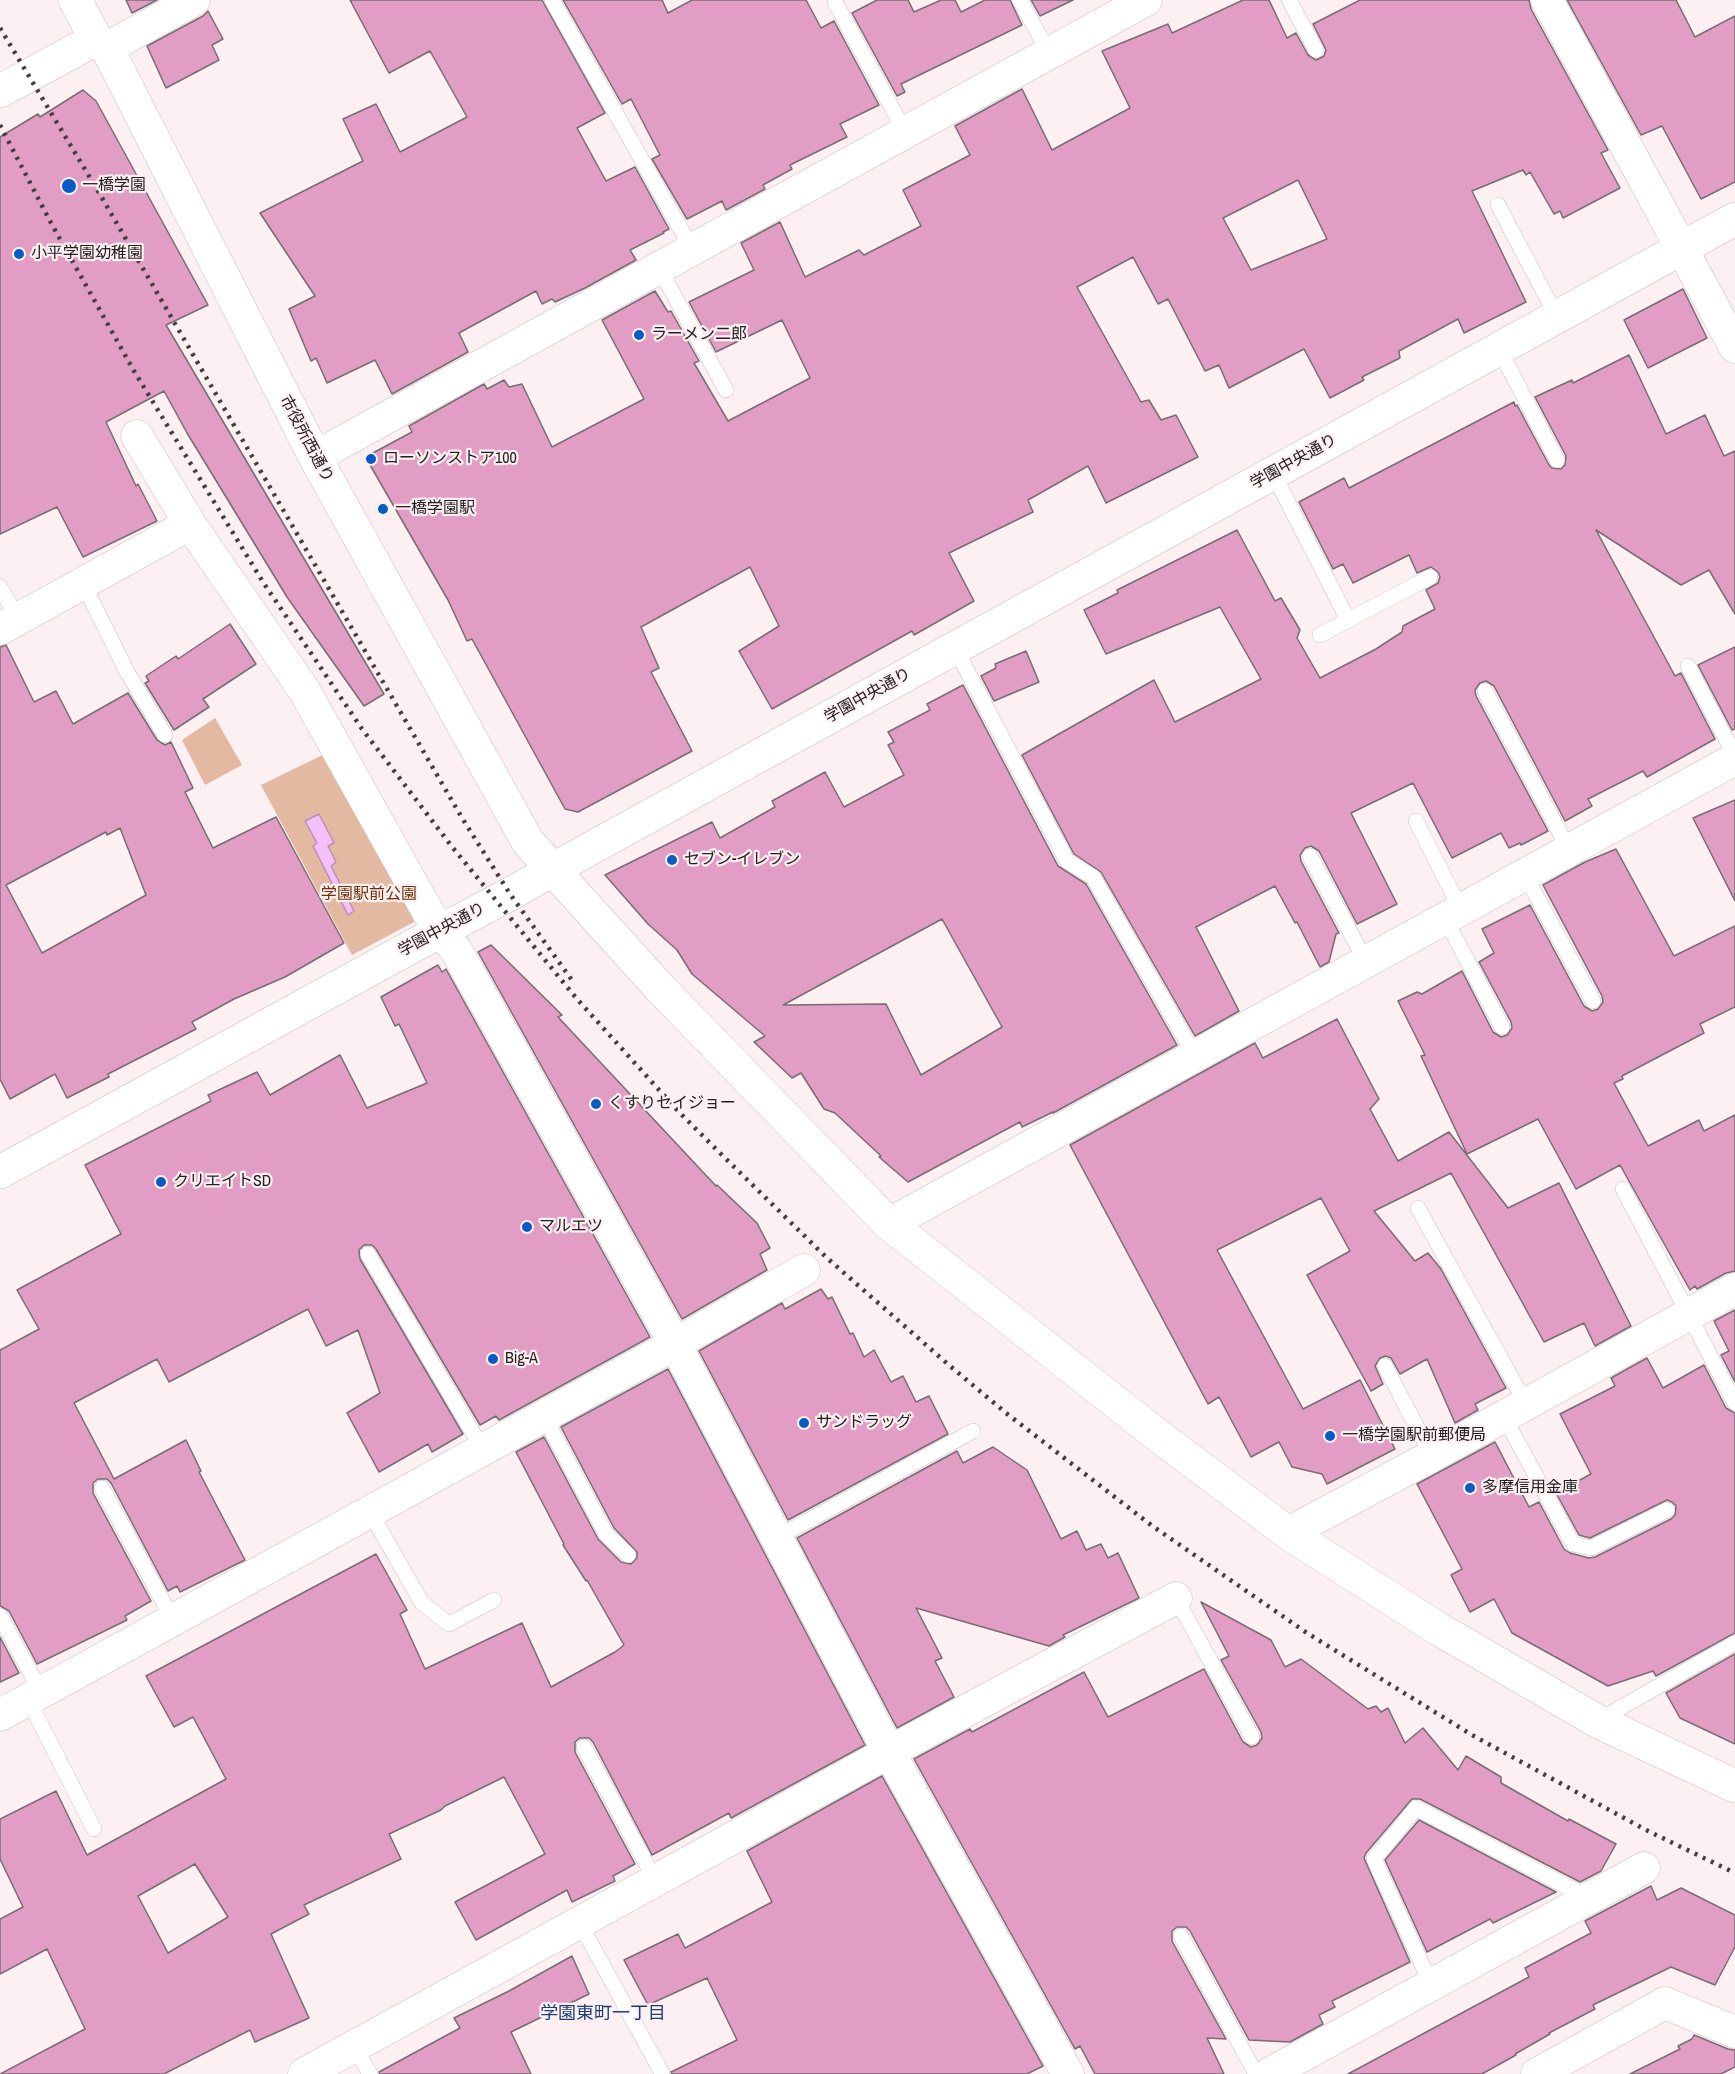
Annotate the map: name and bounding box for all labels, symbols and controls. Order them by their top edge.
place label: 一橋学園 [82,176,146,196]
marker: 一橋学園 [60,177,78,195]
place label: 小平学園幼稚園 [31,244,143,264]
marker: 小平学園幼稚園 [12,247,26,261]
place label: ラーメン二郎 [651,325,747,345]
marker: ラーメン二郎 [632,328,646,342]
street label: 市役所西通り [275,392,337,486]
street label: 学園中央通り [1247,430,1341,494]
place label: ローソンストア100 [383,449,517,469]
marker: ローソンストア100 [364,452,378,466]
place label: 一橋学園駅 [395,499,475,519]
marker: 一橋学園駅 [376,502,390,516]
street label: 学園中央通り [821,664,915,728]
place label: セブン-イレブン [684,850,800,870]
marker: セブン-イレブン [665,853,679,867]
park label: 学園駅前公園 [321,885,417,905]
street label: 学園中央通り [395,899,489,961]
place label: くすりセイジョー [608,1094,736,1114]
marker: くすりセイジョー [589,1097,603,1111]
place label: クリエイトSD [173,1172,271,1192]
marker: クリエイトSD [154,1175,168,1189]
place label: マルエツ [539,1217,603,1237]
marker: マルエツ [520,1220,534,1234]
place label: Big-A [505,1349,538,1369]
marker: Big-A [486,1352,500,1366]
place label: サンドラッグ [816,1413,912,1433]
marker: サンドラッグ [797,1416,811,1430]
place label: 一橋学園駅前郵便局 [1342,1426,1486,1446]
marker: 一橋学園駅前郵便局 [1323,1429,1337,1443]
place label: 多摩信用金庫 [1482,1478,1578,1498]
marker: 多摩信用金庫 [1463,1481,1477,1495]
district label: 学園東町一丁目 [540,2003,666,2025]

